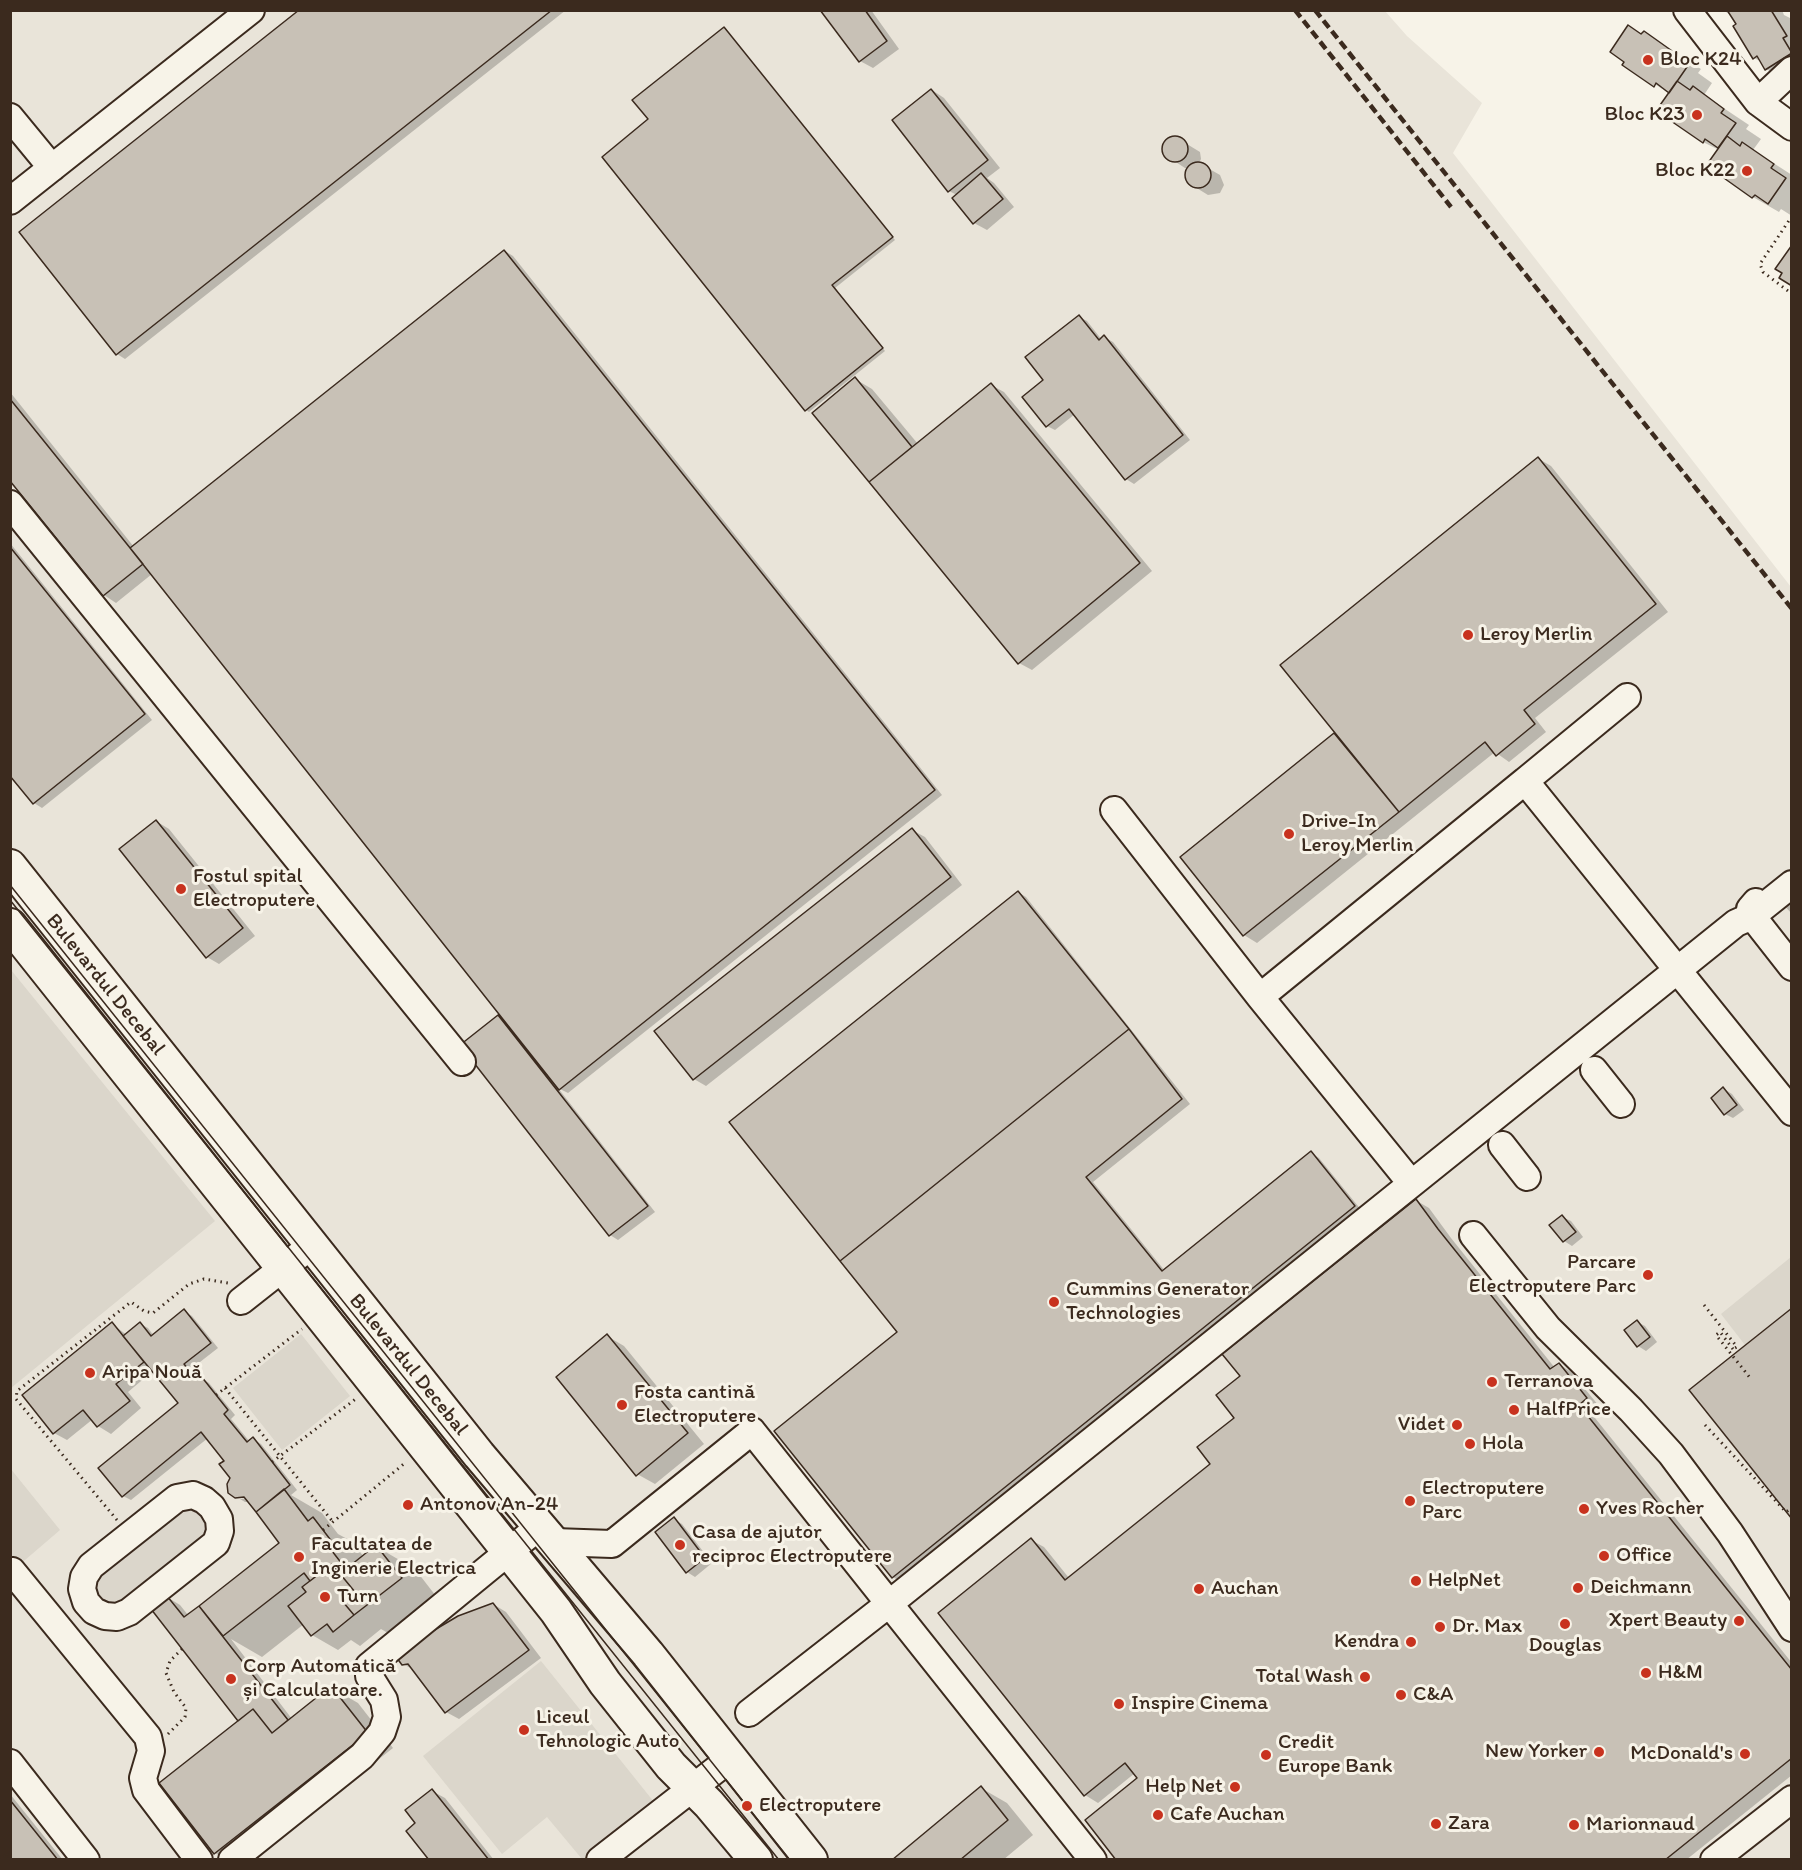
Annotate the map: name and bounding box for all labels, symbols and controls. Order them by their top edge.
place label: Bloc K24 [1660,47,1742,73]
marker: Bloc K24 [1641,53,1655,67]
place label: Bloc K23 [1605,102,1685,128]
marker: Bloc K23 [1690,108,1704,122]
place label: Bloc K22 [1655,158,1735,184]
marker: Bloc K22 [1740,164,1754,178]
place label: Leroy Merlin [1480,622,1592,648]
marker: Leroy Merlin [1461,628,1475,642]
place label: Drive-In Leroy Merlin [1301,809,1413,859]
marker: Drive-In Leroy Merlin [1282,827,1296,841]
place label: Fostul spital Electroputere [193,864,315,914]
marker: Fostul spital Electroputere [174,882,188,896]
street label: Bulevardul Decebal [40,909,170,1061]
place label: Parcare Electroputere Parc [1469,1250,1636,1300]
marker: Parcare Electroputere Parc [1641,1268,1655,1282]
place label: Cummins Generator Technologies [1066,1277,1249,1327]
street label: Bulevardul Decebal [343,1289,473,1441]
marker: Cummins Generator Technologies [1047,1295,1061,1309]
place label: Aripa Nouă [102,1360,202,1386]
marker: Aripa Nouă [83,1366,97,1380]
place label: Terranova [1504,1369,1593,1395]
marker: Terranova [1485,1375,1499,1389]
place label: Fosta cantină Electroputere [634,1380,756,1430]
place label: HalfPrice [1526,1397,1611,1423]
marker: Fosta cantină Electroputere [615,1398,629,1412]
marker: HalfPrice [1507,1403,1521,1417]
place label: Videt [1398,1412,1445,1438]
marker: Videt [1450,1418,1464,1432]
place label: Hola [1482,1431,1524,1457]
marker: Hola [1463,1437,1477,1451]
place label: Electroputere Parc [1422,1476,1544,1526]
place label: Antonov An-24 [420,1492,558,1518]
marker: Electroputere Parc [1403,1494,1417,1508]
place label: Yves Rocher [1596,1496,1704,1522]
marker: Antonov An-24 [401,1498,415,1512]
marker: Yves Rocher [1577,1502,1591,1516]
place label: Casa de ajutor reciproc Electroputere [692,1520,892,1570]
place label: Facultatea de Inginerie Electrica [311,1532,476,1582]
marker: Casa de ajutor reciproc Electroputere [673,1538,687,1552]
place label: Office [1616,1543,1672,1569]
marker: Office [1597,1549,1611,1563]
marker: Facultatea de Inginerie Electrica [292,1550,306,1564]
place label: HelpNet [1428,1568,1501,1594]
marker: HelpNet [1409,1574,1423,1588]
place label: Deichmann [1590,1575,1692,1601]
place label: Auchan [1211,1576,1279,1602]
marker: Deichmann [1571,1581,1585,1595]
marker: Auchan [1192,1582,1206,1596]
place label: Turn [337,1584,378,1610]
marker: Turn [318,1590,332,1604]
place label: Xpert Beauty [1609,1608,1727,1634]
place label: Dr. Max [1452,1614,1522,1640]
marker: Xpert Beauty [1732,1614,1746,1628]
marker: Douglas [1558,1617,1572,1631]
marker: Dr. Max [1433,1620,1447,1634]
place label: Kendra [1334,1629,1399,1655]
place label: Douglas [1528,1633,1602,1659]
marker: Kendra [1404,1635,1418,1649]
place label: Corp Automatică și Calculatoare. [243,1654,396,1704]
place label: H&M [1658,1660,1703,1686]
place label: Total Wash [1256,1664,1353,1690]
marker: H&M [1639,1666,1653,1680]
marker: Total Wash [1358,1670,1372,1684]
marker: Corp Automatică și Calculatoare. [224,1672,238,1686]
place label: C&A [1413,1682,1454,1708]
marker: C&A [1394,1688,1408,1702]
place label: Inspire Cinema [1131,1691,1268,1717]
marker: Inspire Cinema [1112,1697,1126,1711]
place label: Liceul Tehnologic Auto [536,1705,679,1755]
marker: Liceul Tehnologic Auto [517,1723,531,1737]
place label: Credit Europe Bank [1278,1730,1392,1780]
place label: New Yorker [1485,1739,1587,1765]
place label: McDonald's [1630,1741,1733,1767]
marker: New Yorker [1592,1745,1606,1759]
marker: McDonald's [1738,1747,1752,1761]
marker: Credit Europe Bank [1259,1748,1273,1762]
place label: Help Net [1145,1774,1223,1800]
marker: Help Net [1228,1780,1242,1794]
place label: Electroputere [759,1793,881,1819]
marker: Electroputere [740,1799,754,1813]
place label: Cafe Auchan [1170,1802,1285,1828]
marker: Cafe Auchan [1151,1808,1165,1822]
place label: Zara [1448,1811,1490,1837]
place label: Marionnaud [1586,1812,1695,1838]
marker: Zara [1429,1817,1443,1831]
marker: Marionnaud [1567,1818,1581,1832]

